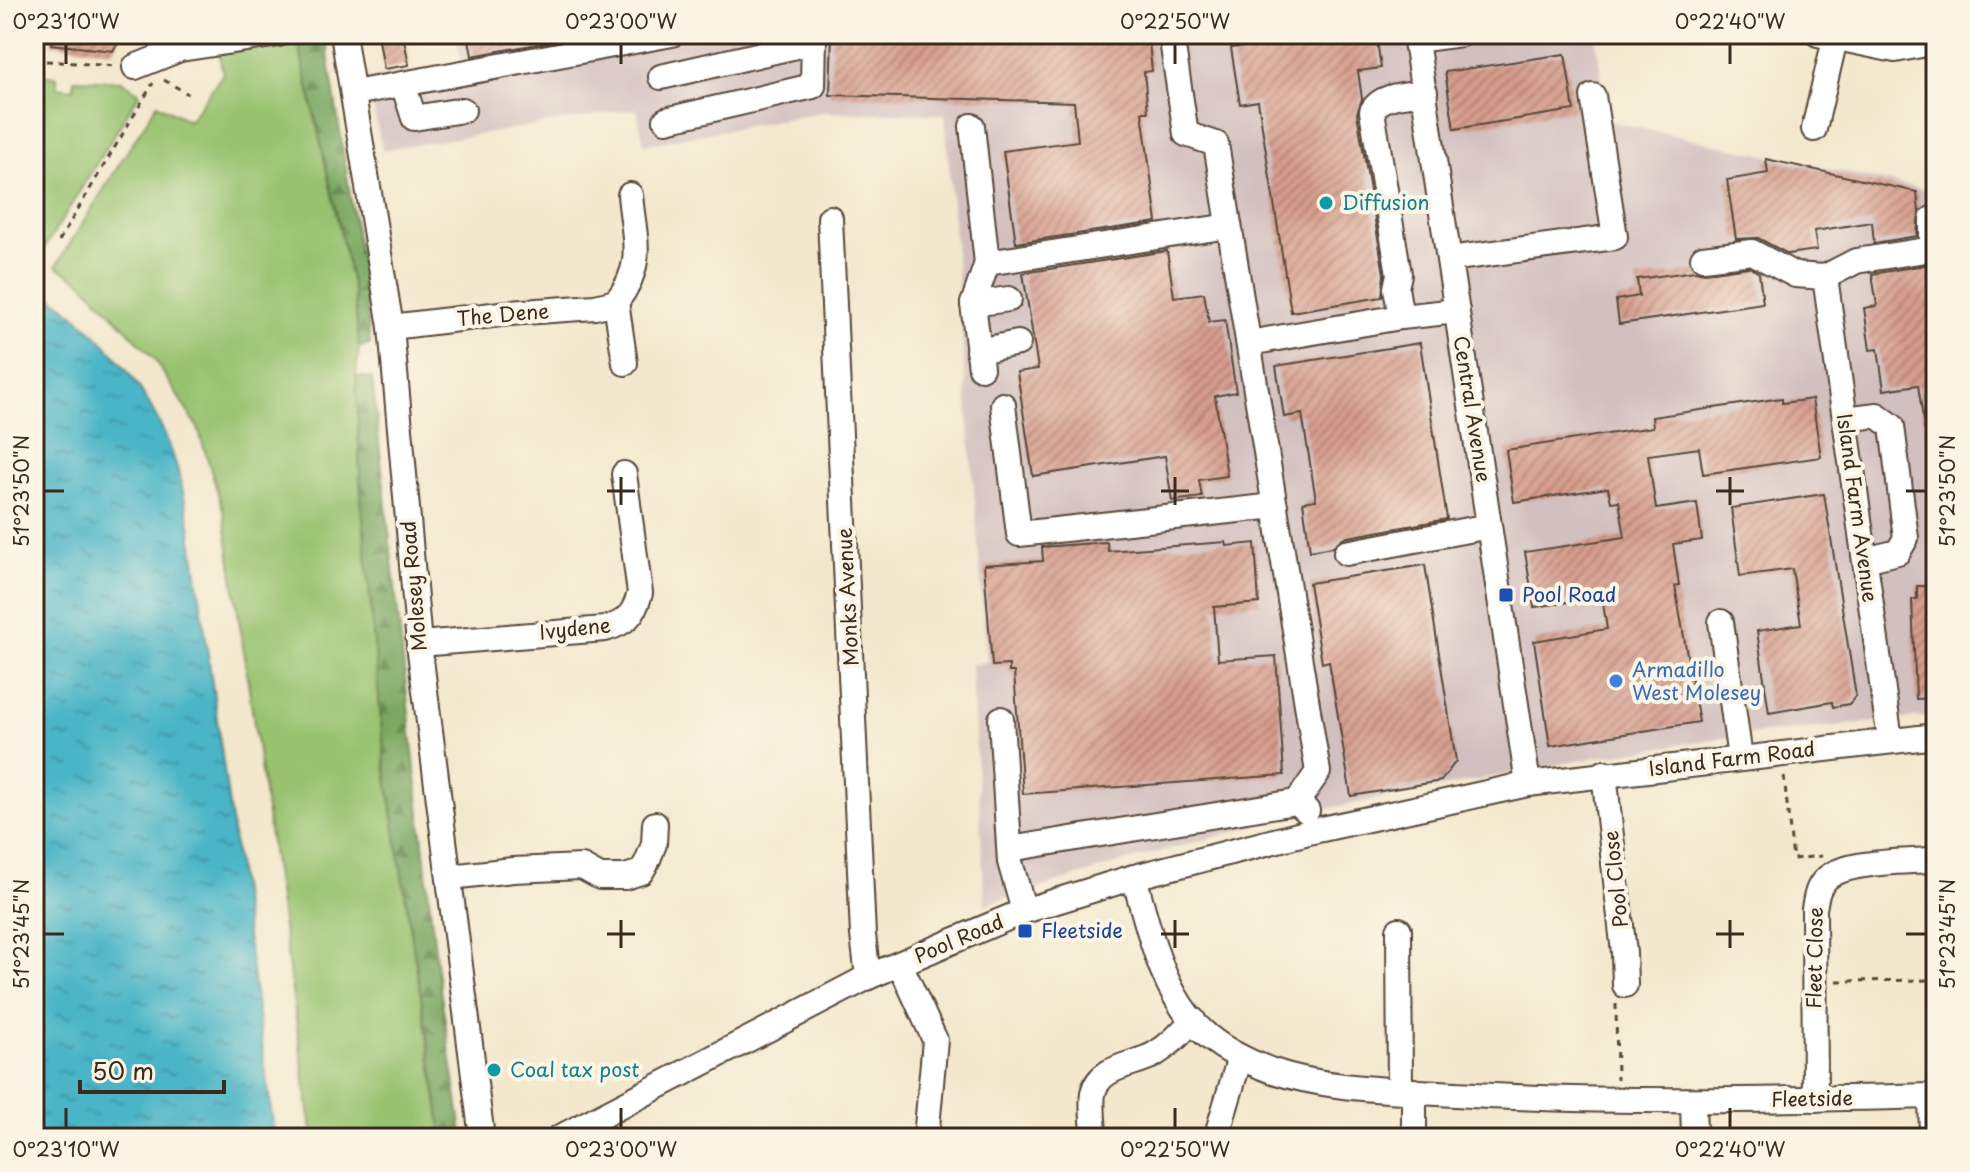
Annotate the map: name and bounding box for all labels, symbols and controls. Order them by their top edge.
text: 0°23'10"W [13,6,120,36]
text: 0°23'00"W [565,6,678,36]
text: 0°22'50"W [1120,6,1231,36]
text: 0°22'40"W [1675,6,1786,36]
place label: Diffusion [1342,187,1430,217]
marker: Diffusion [1317,194,1335,212]
street label: The Dene [456,295,550,333]
street label: Central Avenue [1447,333,1499,484]
street label: Island Farm Avenue [1830,412,1886,604]
text: 51°23'50"N [6,435,36,547]
text: 51°23'50"N [1932,435,1962,547]
street label: Molesey Road [392,519,434,653]
street label: Monks Avenue [828,527,866,667]
place label: Pool Road [1522,579,1616,609]
marker: Pool Road [1497,586,1515,604]
street label: Ivydene [538,609,612,647]
place label: Armadillo West Molesey [1632,654,1761,707]
marker: Armadillo West Molesey [1607,672,1625,690]
street label: Island Farm Road [1647,733,1817,783]
street label: Pool Close [1595,829,1635,929]
text: 51°23'45"N [6,879,36,989]
text: 51°23'45"N [1932,879,1962,989]
street label: Pool Road [909,906,1008,970]
street label: Fleet Close [1798,907,1830,1009]
place label: Fleetside [1041,915,1123,945]
marker: Fleetside [1016,922,1034,940]
scale bar [80,1044,224,1094]
text: 50 m [92,1052,154,1088]
place label: Coal tax post [510,1054,639,1084]
marker: Coal tax post [485,1061,503,1079]
street label: Fleetside [1771,1082,1853,1114]
text: 0°23'10"W [13,1134,120,1164]
text: 0°23'00"W [565,1134,678,1164]
text: 0°22'50"W [1120,1134,1231,1164]
text: 0°22'40"W [1675,1134,1786,1164]

